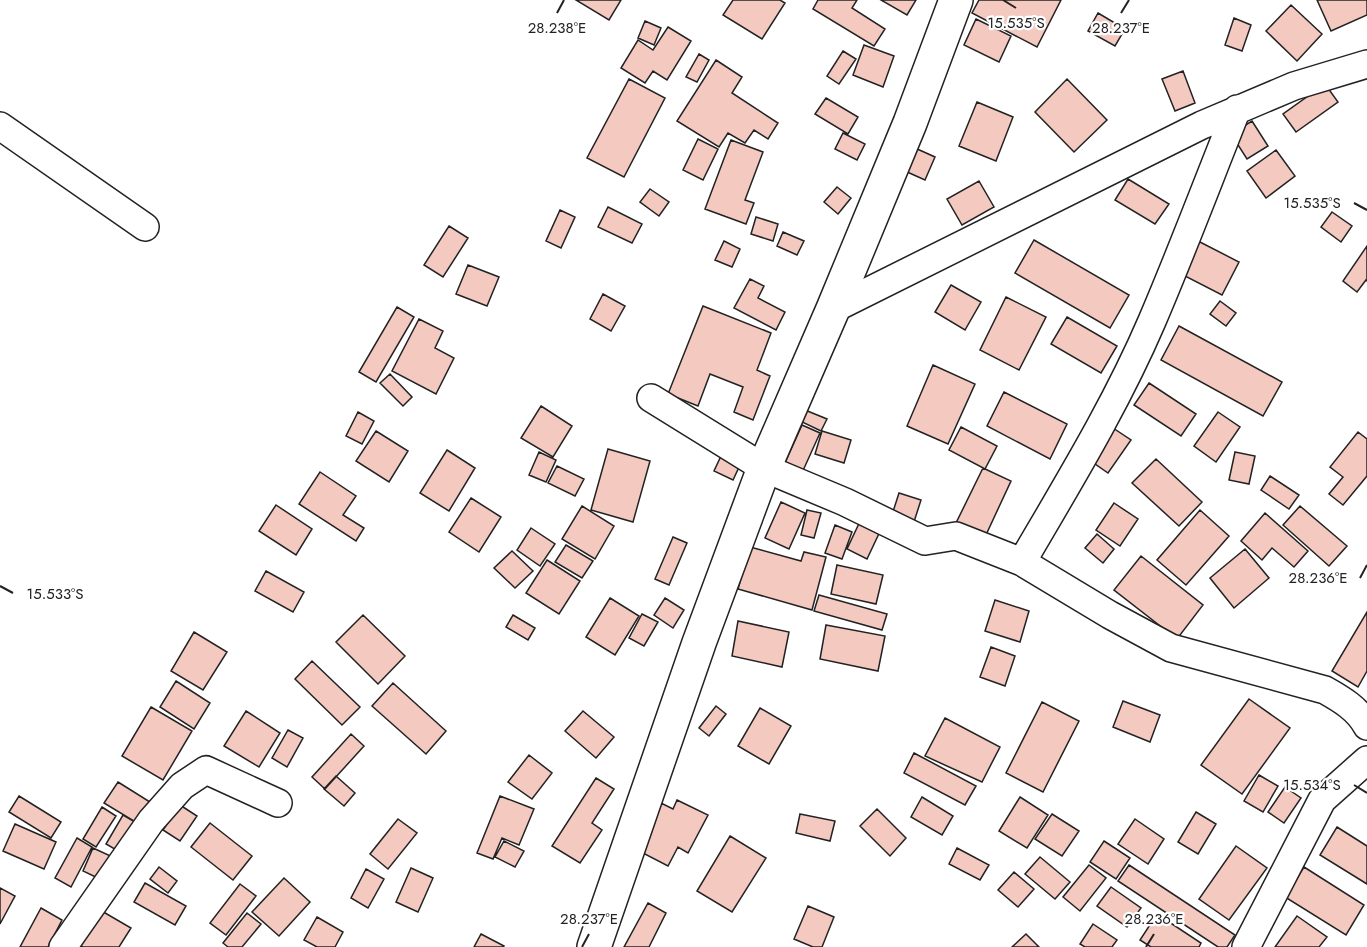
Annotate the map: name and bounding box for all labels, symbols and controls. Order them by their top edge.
text: 15.535°S [987,12,1045,34]
text: 28.238°E [528,17,586,39]
text: 28.237°E [1092,17,1150,39]
text: 15.535°S [1283,192,1341,214]
text: 28.236°E [1289,567,1347,589]
text: 15.533°S [27,583,83,605]
text: 15.534°S [1283,774,1341,796]
text: 28.237°E [560,908,618,930]
text: 28.236°E [1125,908,1183,930]

